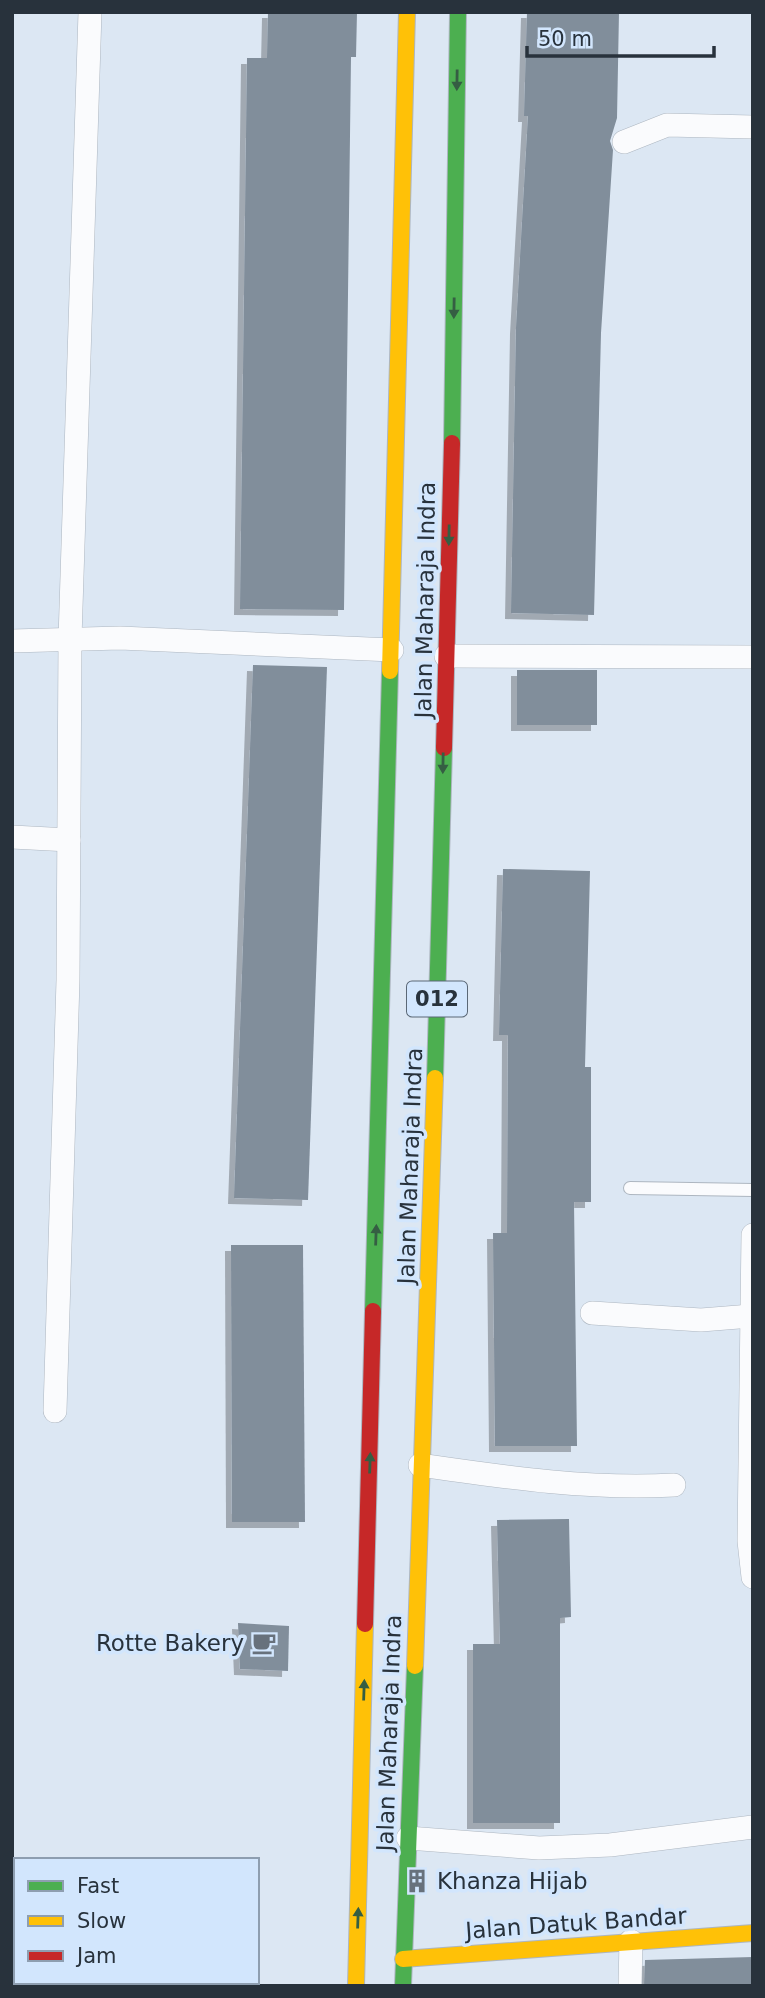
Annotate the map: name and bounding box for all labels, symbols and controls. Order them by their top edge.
scale bar [527,14,714,58]
text: 50 m [538,27,592,51]
one-way arrow [451,70,463,92]
one-way arrow [448,297,459,319]
street label: Jalan Maharaja Indra [410,481,440,721]
one-way arrow [443,525,455,547]
one-way arrow [438,752,449,774]
road number: 012 [407,982,467,1016]
street label: Jalan Maharaja Indra [393,1047,427,1287]
one-way arrow [370,1224,382,1246]
one-way arrow [364,1451,376,1473]
street label: Jalan Maharaja Indra [372,1614,406,1854]
cafe icon: Rotte Bakery [250,1629,278,1657]
place label: Rotte Bakery [96,1630,244,1656]
one-way arrow [358,1679,370,1701]
legend [14,1858,259,1984]
building icon: Khanza Hijab [403,1867,431,1895]
place label: Khanza Hijab [437,1868,588,1894]
text: Fast [77,1874,119,1898]
street label: Jalan Datuk Bandar [462,1902,688,1944]
one-way arrow [352,1906,364,1928]
text: Slow [77,1909,126,1933]
text: Jam [75,1944,117,1968]

